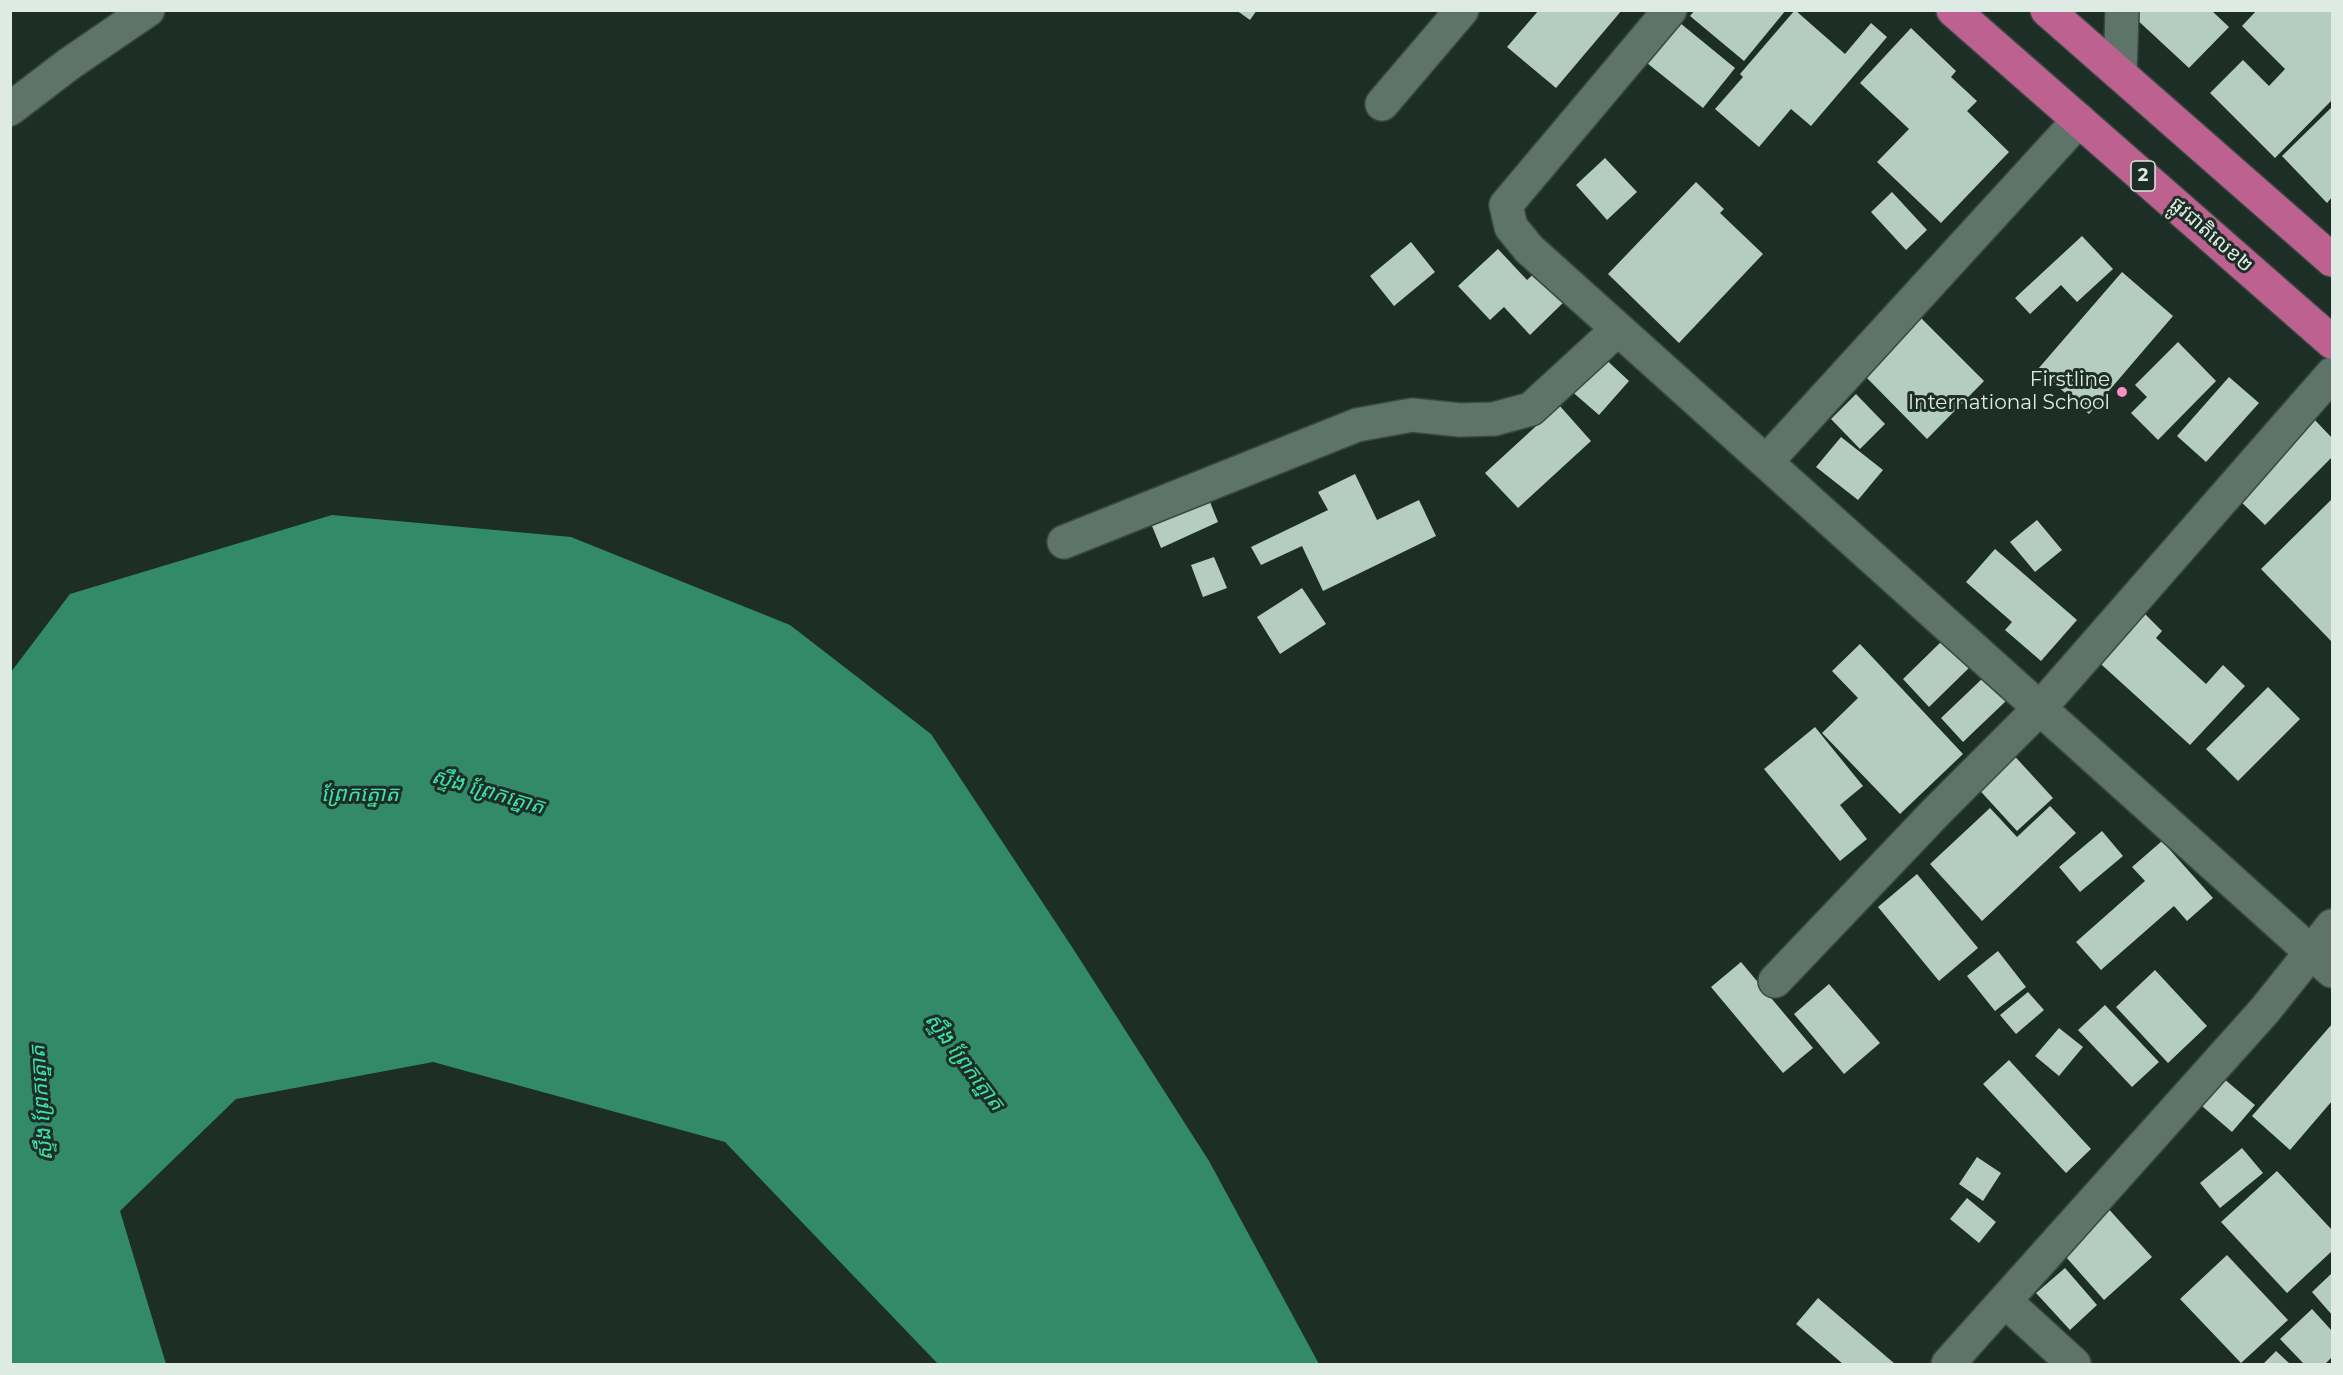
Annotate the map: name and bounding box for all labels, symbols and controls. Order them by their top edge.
road number: 2 [2131,161,2155,191]
street label: ផ្លូវជាតិលេខ២ [2164,192,2258,278]
place label: Firstline International School [1908,368,2110,415]
marker: Firstline International School [2115,385,2129,399]
water label: ស្ទឹង ព្រែកត្នោត [429,764,547,820]
water label: ព្រែកត្នោត [321,782,399,808]
water label: ស្ទឹង ព្រែកត្នោត [919,1008,1009,1116]
water label: ស្ទឹង ព្រែកត្នោត [25,1044,59,1162]

